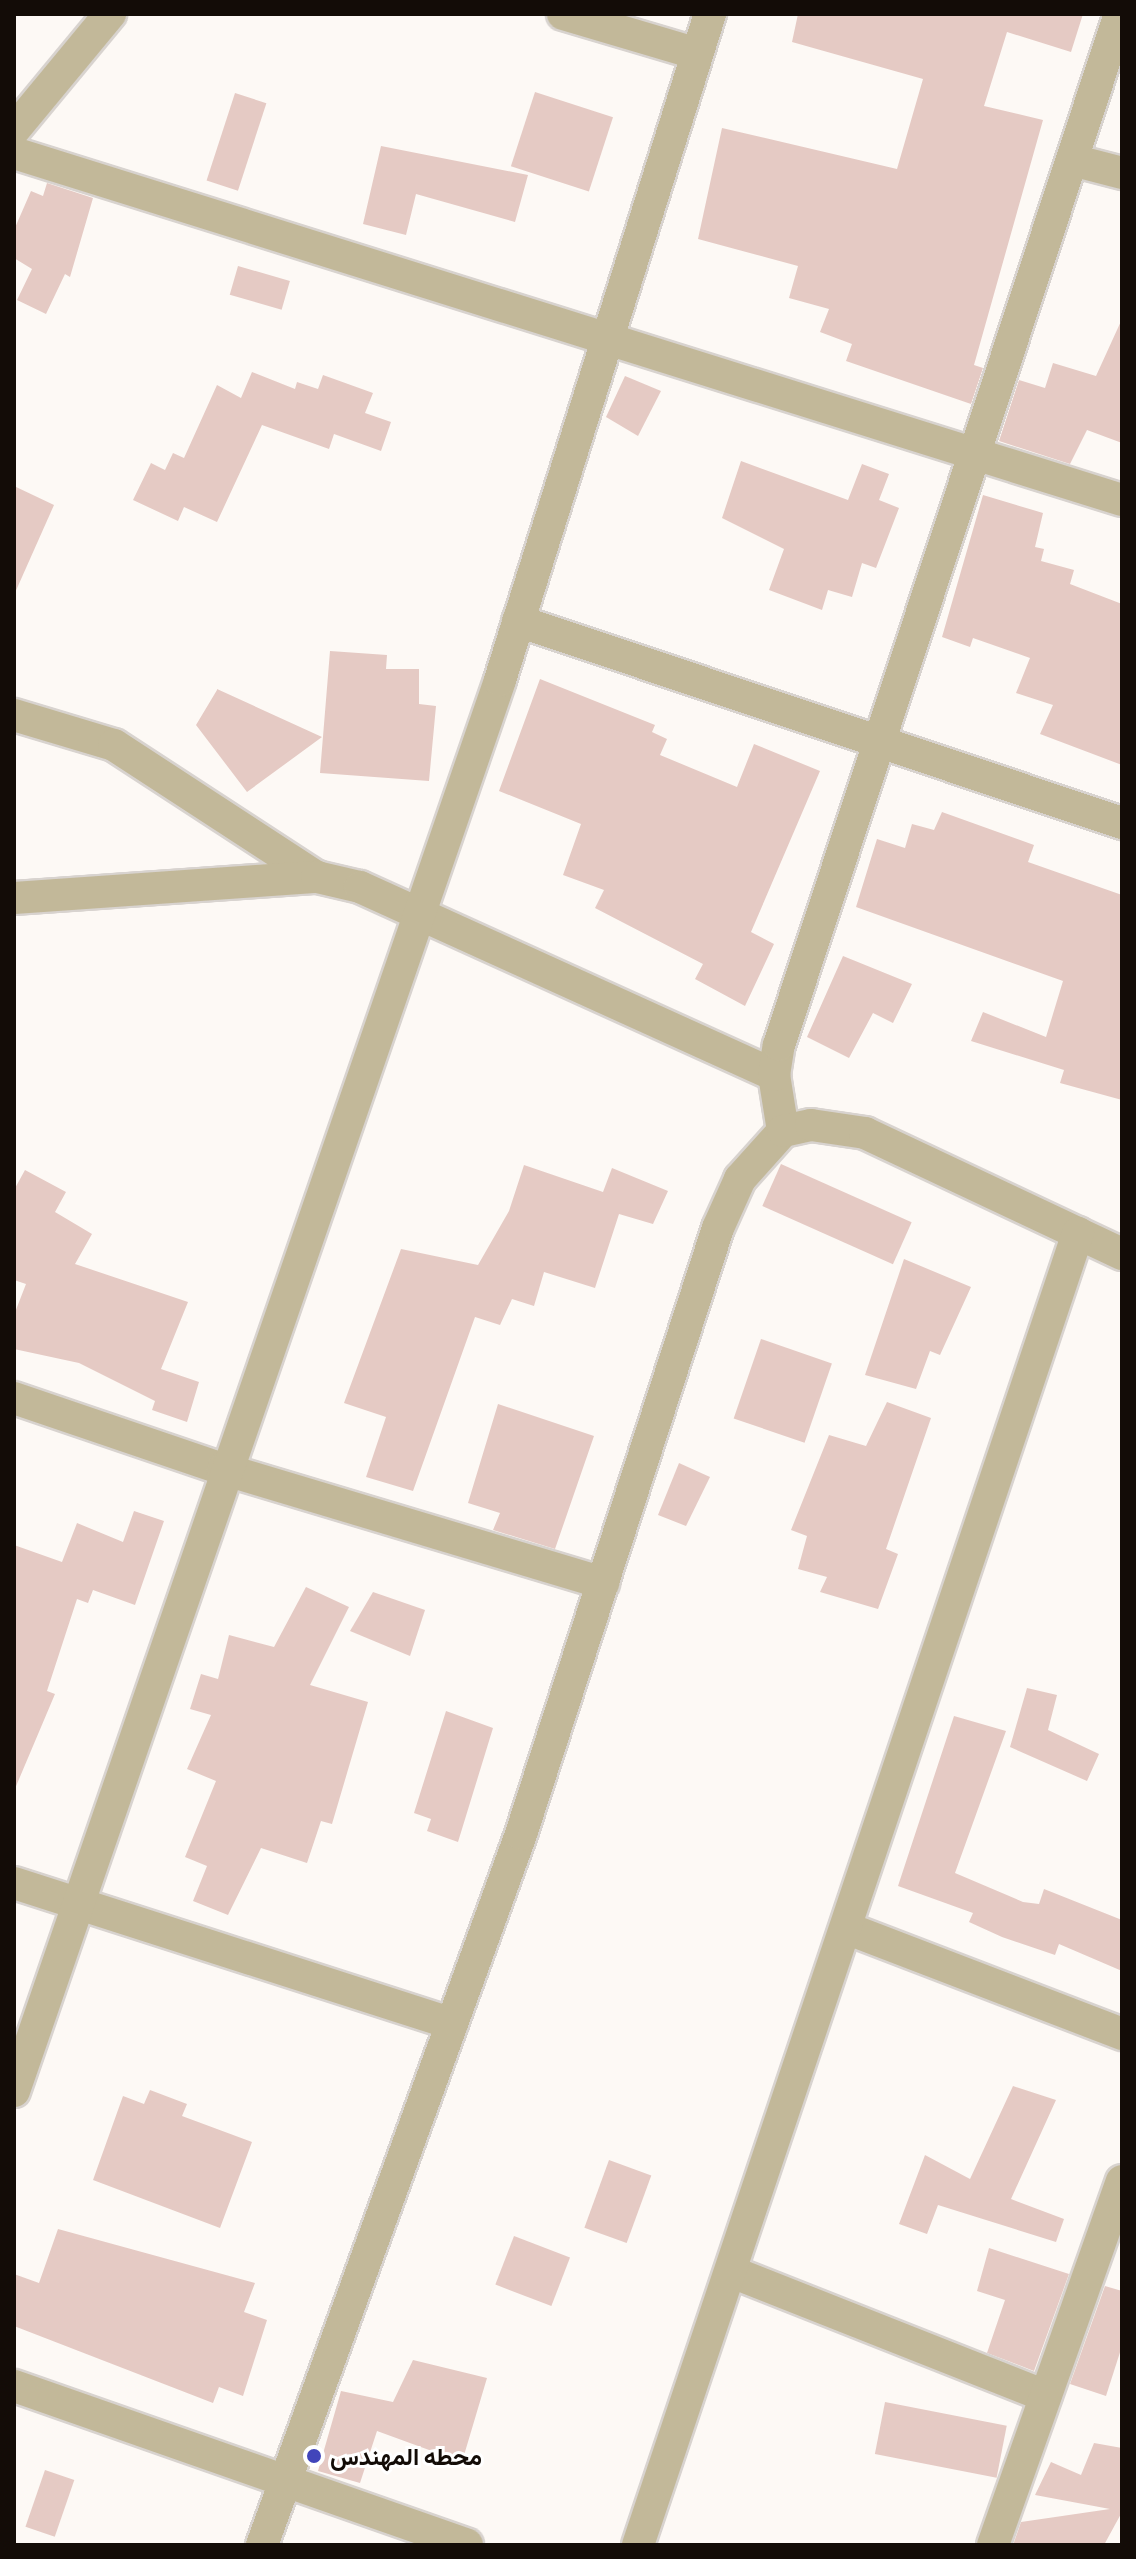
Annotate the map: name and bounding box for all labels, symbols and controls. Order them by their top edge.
place label: محطه المهندس [330,2442,482,2470]
marker: محطه المهندس [305,2447,323,2465]

